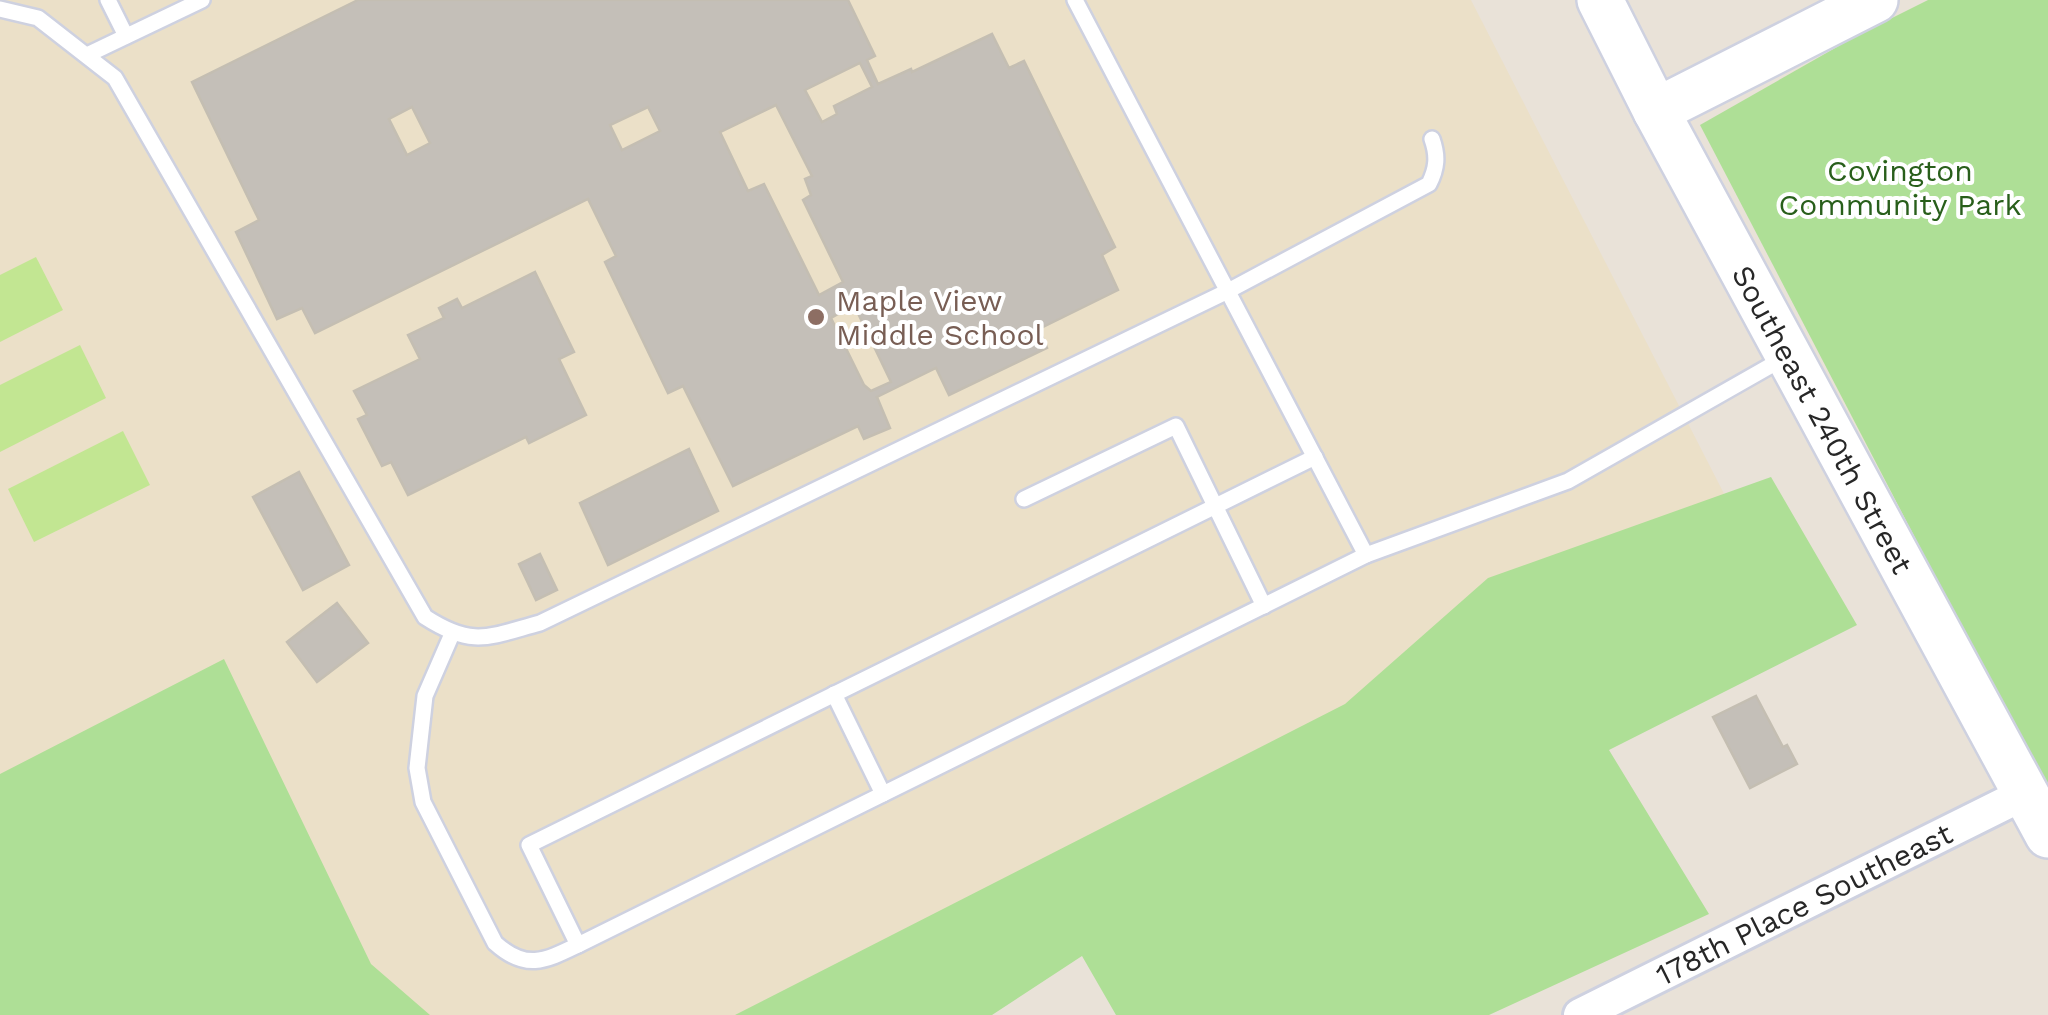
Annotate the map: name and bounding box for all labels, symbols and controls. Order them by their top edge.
park label: Covington Community Park [1779,153,2021,222]
street label: Southeast 240th Street [1725,259,1921,580]
place label: Maple View Middle School [836,283,1044,352]
marker: Maple View Middle School [805,306,827,328]
street label: 178th Place Southeast [1650,815,1958,992]

